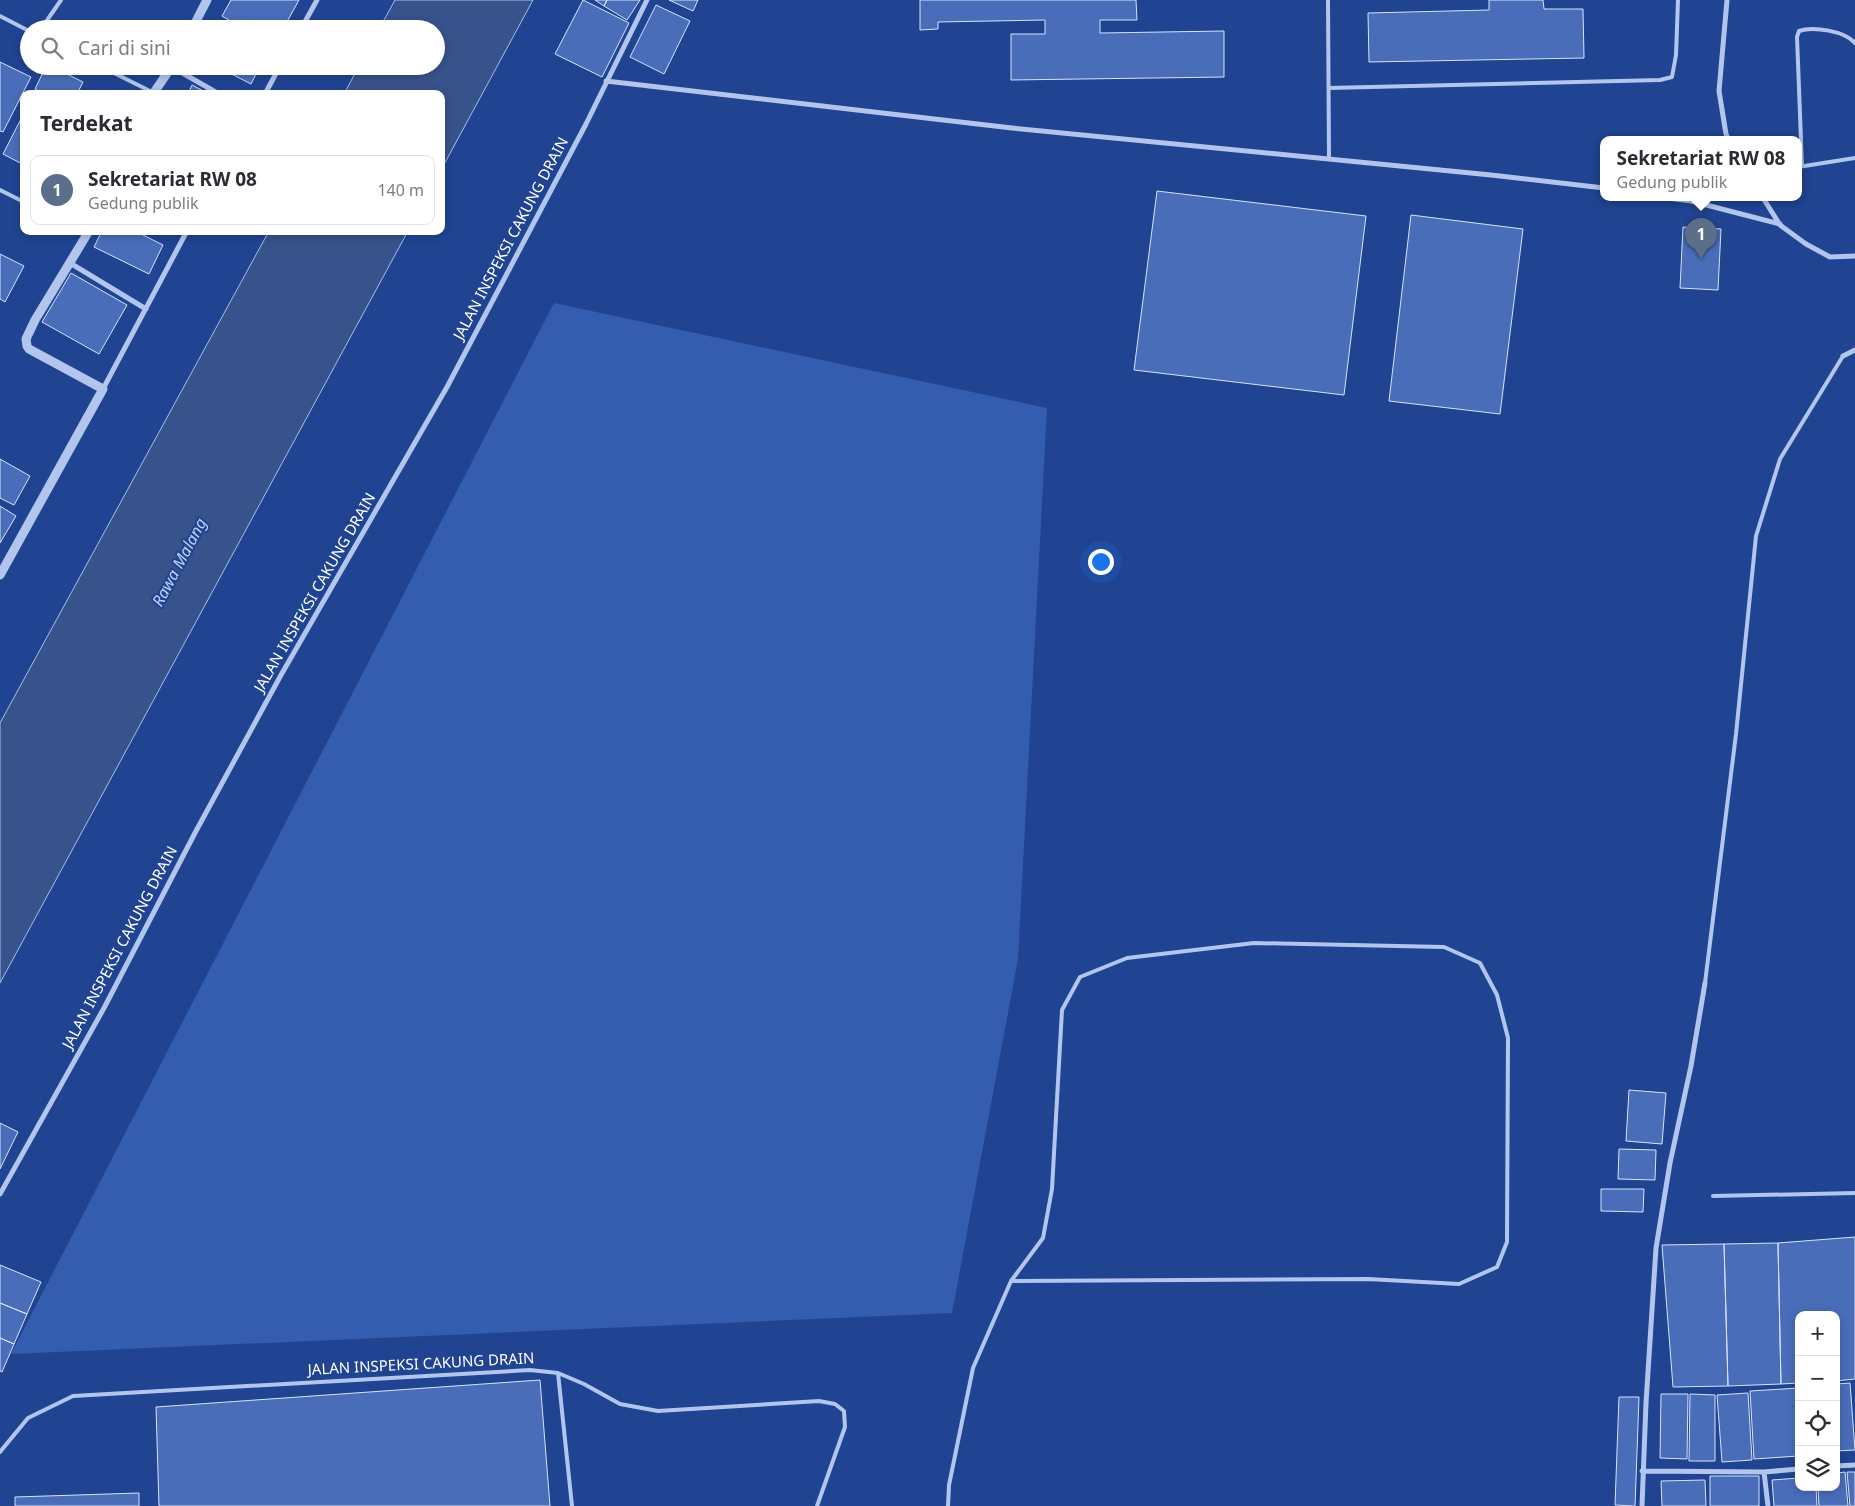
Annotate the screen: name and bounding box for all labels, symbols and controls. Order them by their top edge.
search box [20,20,445,75]
icon: search [38,34,66,62]
text: Cari di sini [78,35,171,61]
text: Terdekat [40,109,133,137]
street label: JALAN INSPEKSI CAKUNG DRAIN [447,133,572,345]
popup [1600,136,1802,201]
text: Sekretariat RW 08 [1617,145,1785,171]
text: Sekretariat RW 08 [88,166,257,192]
text: Gedung publik [1617,171,1727,193]
text: 1 [52,179,62,201]
text: 140 m [377,179,424,201]
text: Gedung publik [88,192,199,214]
pin: 1 [1685,218,1717,259]
street label: JALAN INSPEKSI CAKUNG DRAIN [248,489,379,697]
water label: Rawa Malang [146,514,212,610]
your location [1088,549,1114,575]
street label: JALAN INSPEKSI CAKUNG DRAIN [56,842,181,1054]
map controls [1795,1311,1840,1491]
button: + [1795,1311,1840,1356]
street label: JALAN INSPEKSI CAKUNG DRAIN [305,1347,535,1379]
button: − [1795,1356,1840,1401]
button: locate [1795,1401,1840,1446]
button: layers [1795,1446,1840,1491]

